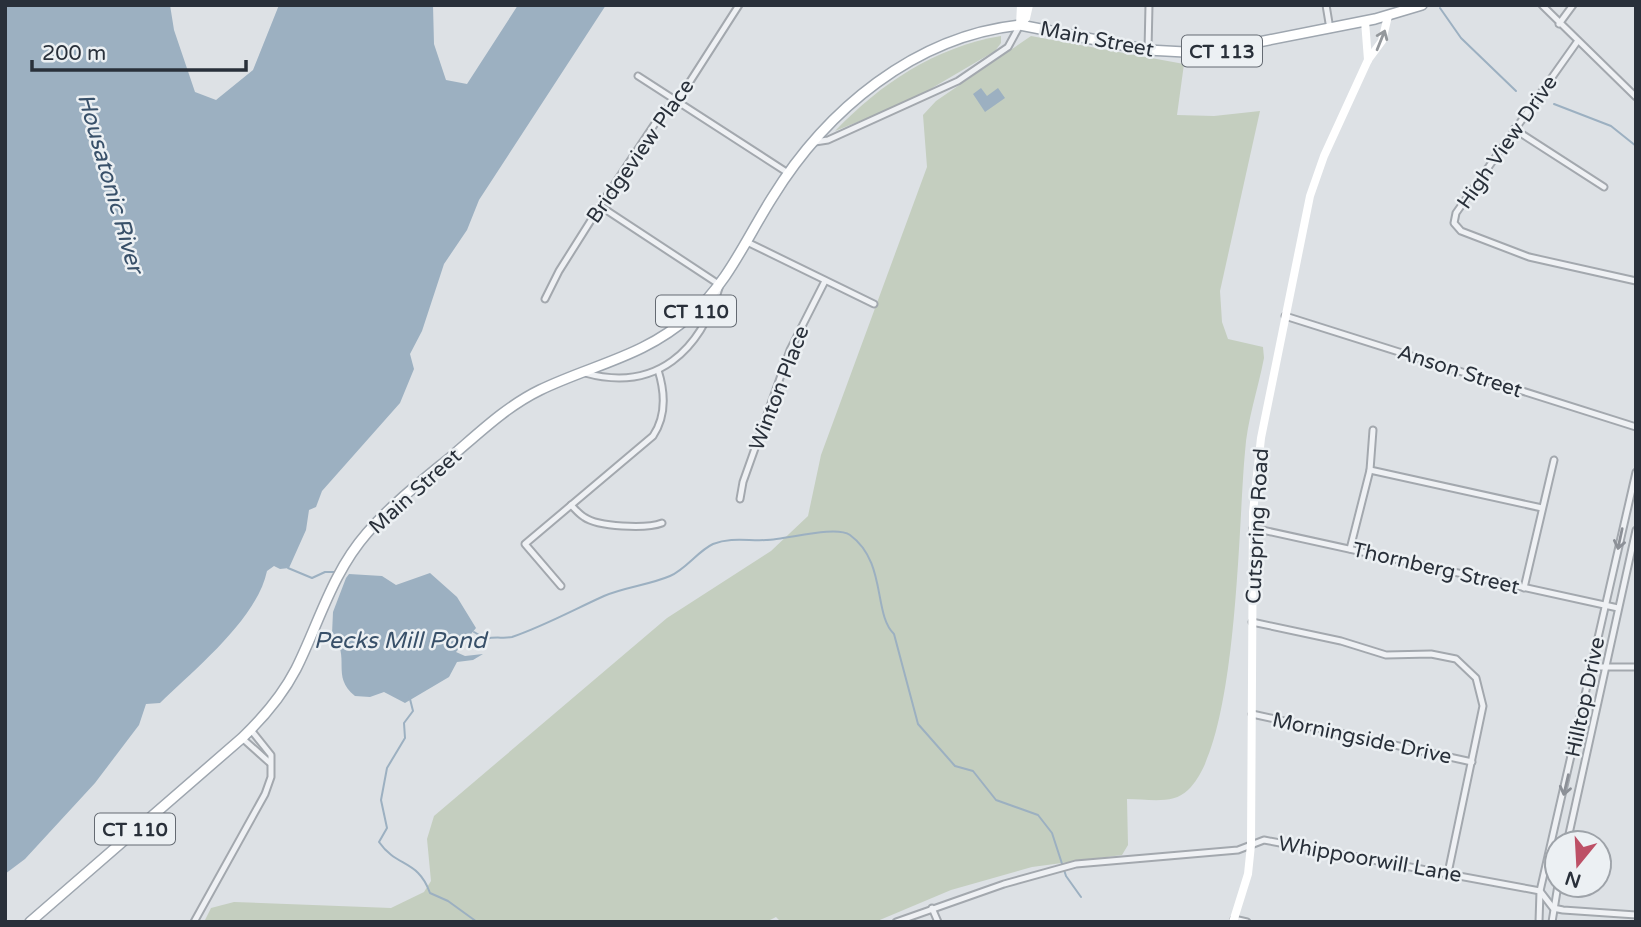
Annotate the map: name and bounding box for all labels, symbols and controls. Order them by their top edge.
street label: Main Street [1038,16,1156,63]
scale bar [32,28,245,72]
one-way arrow [1375,30,1388,51]
road number: CT 113 [1182,36,1262,66]
text: 200 m [42,41,106,66]
street label: High View Drive [1452,70,1563,214]
street label: Bridgeview Place [581,74,700,228]
water label: Housatonic River [71,90,150,279]
road number: CT 110 [656,296,736,326]
street label: Winton Place [744,322,815,454]
street label: Anson Street [1394,340,1525,403]
street label: Main Street [364,443,467,539]
street label: Cutspring Road [1241,447,1274,605]
one-way arrow [1613,527,1626,550]
street label: Thornberg Street [1350,537,1522,600]
water label: Pecks Mill Pond [314,627,489,655]
street label: Hilltop Drive [1561,635,1610,760]
street label: Morningside Drive [1270,707,1454,770]
one-way arrow [1558,773,1572,796]
road number: CT 110 [95,814,175,844]
north arrow [1543,829,1613,899]
street label: Whippoorwill Lane [1276,831,1464,888]
text: N [1562,866,1584,892]

